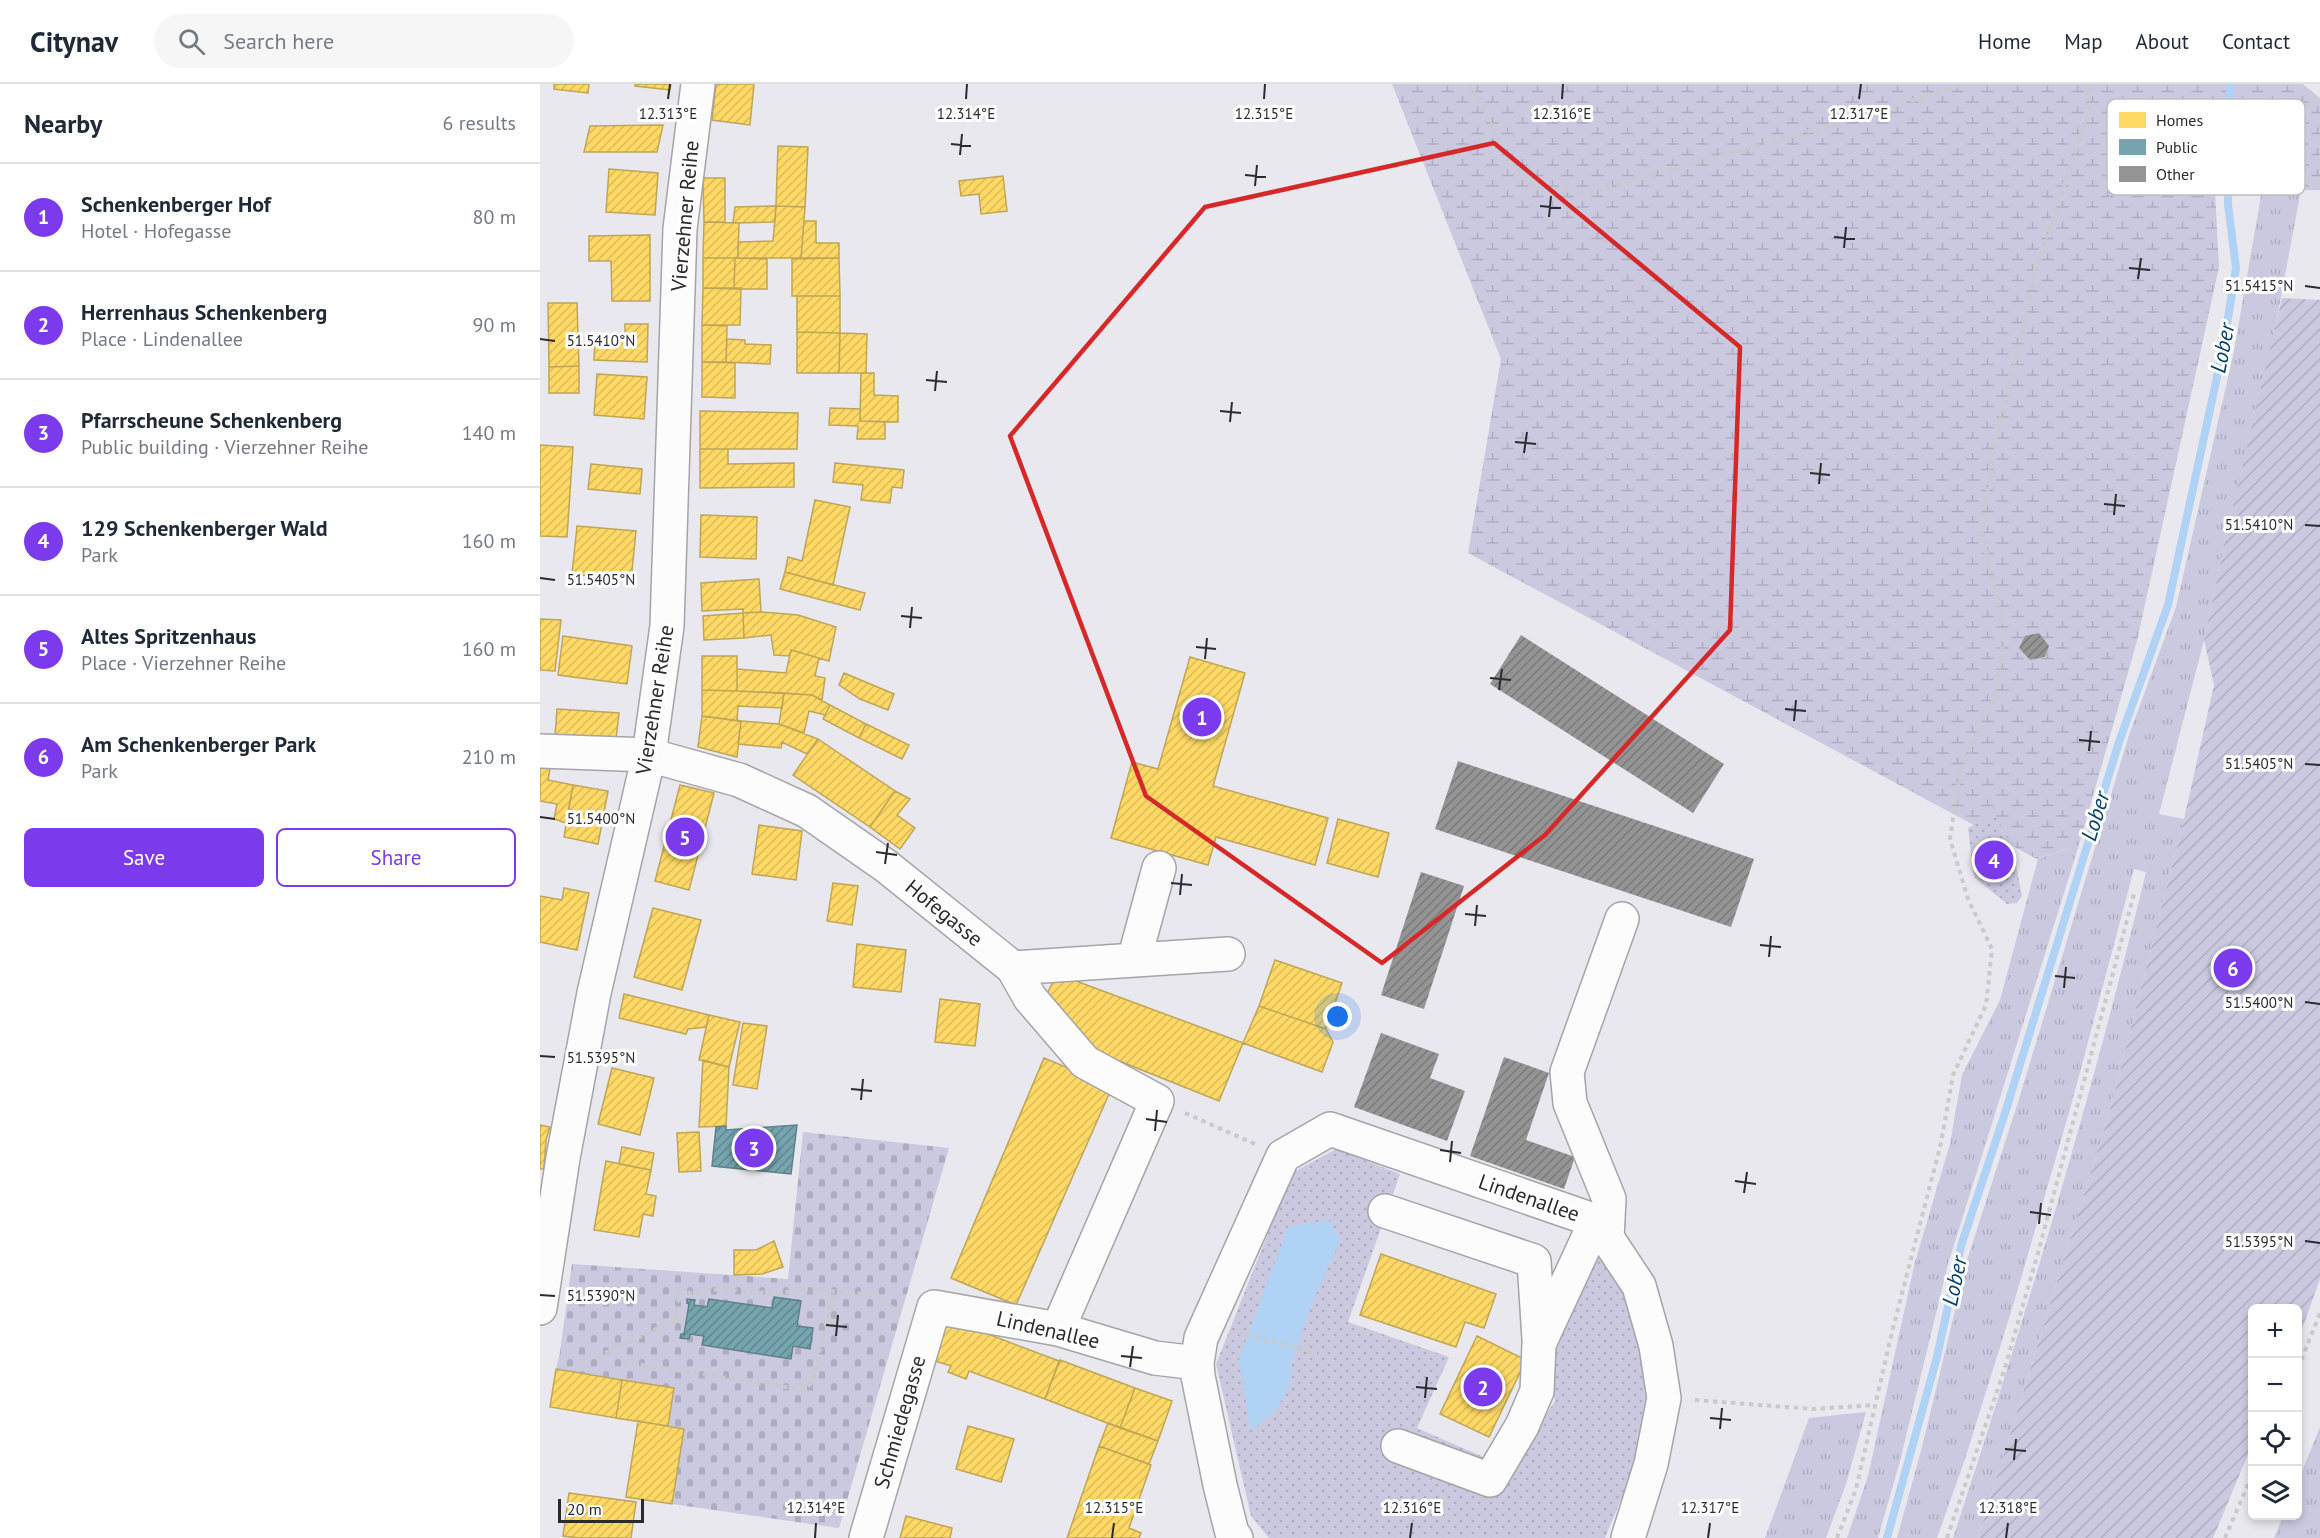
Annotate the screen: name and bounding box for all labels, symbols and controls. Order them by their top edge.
search box [154,14,574,68]
text: Citynav [30,23,118,60]
icon: search [175,25,208,58]
text: Search here [223,27,334,55]
text: Home [1978,28,2031,55]
text: Map [2064,28,2103,55]
text: About [2136,28,2189,55]
text: Contact [2222,28,2290,55]
legend [2107,99,2305,195]
text: 12.313°E [639,104,697,123]
text: 12.314°E [937,104,995,123]
text: 12.315°E [1235,104,1293,123]
text: 12.316°E [1533,104,1591,123]
text: 12.317°E [1830,104,1888,123]
text: Nearby [24,107,102,140]
text: 6 results [443,110,516,136]
text: Homes [2156,110,2203,130]
text: Public [2156,137,2198,157]
street label: Vierzehner Reihe [664,139,705,294]
text: Other [2156,164,2195,184]
text: Schenkenberger Hof [81,190,271,218]
text: 1 [38,204,49,230]
text: 80 m [473,204,516,230]
text: Hotel · Hofegasse [81,218,231,244]
text: 51.5415°N [2225,276,2293,295]
text: Herrenhaus Schenkenberg [81,298,327,326]
text: 2 [38,312,49,338]
text: 90 m [473,312,516,338]
water label: Lober [2203,319,2241,375]
text: Place · Lindenallee [81,326,243,352]
text: 51.5410°N [567,331,635,350]
text: Pfarrscheune Schenkenberg [81,406,342,434]
text: 3 [38,420,49,446]
text: 140 m [462,420,516,446]
text: Public building · Vierzehner Reihe [81,434,368,460]
text: 129 Schenkenberger Wald [81,514,328,542]
text: 51.5410°N [2225,515,2293,534]
text: 4 [38,528,49,554]
text: 160 m [462,528,516,554]
text: Park [81,542,118,568]
text: 51.5405°N [567,570,635,589]
text: Altes Spritzenhaus [81,622,256,650]
street label: Vierzehner Reihe [629,623,680,778]
text: 5 [38,636,49,662]
text: 160 m [462,636,516,662]
text: Place · Vierzehner Reihe [81,650,286,676]
pin: 1 [1182,694,1222,740]
text: Am Schenkenberger Park [81,730,316,758]
text: 6 [38,744,49,770]
text: 210 m [462,744,516,770]
text: 51.5405°N [2225,754,2293,773]
text: Park [81,758,118,784]
water label: Lober [2074,786,2116,844]
text: 51.5400°N [567,809,635,828]
pin: 5 [666,814,704,860]
button: Save [24,828,264,887]
button: Share [276,828,516,887]
pin: 4 [1974,838,2014,882]
street label: Hofegasse [900,873,989,952]
pin: 6 [2214,946,2252,990]
text: 51.5400°N [2225,993,2293,1012]
your location [1323,1002,1352,1031]
text: 51.5395°N [567,1048,635,1067]
pin: 3 [734,1126,774,1170]
street label: Lindenallee [1475,1168,1583,1227]
text: 51.5395°N [2225,1232,2293,1251]
water label: Lober [1935,1252,1973,1308]
text: 51.5390°N [567,1286,635,1305]
map controls [2248,1304,2302,1520]
button: + [2248,1304,2302,1358]
street label: Lindenallee [994,1305,1102,1355]
street label: Schmiedegasse [868,1352,931,1492]
button: − [2248,1358,2302,1412]
pin: 2 [1464,1364,1502,1410]
button: locate [2248,1412,2302,1466]
button: layers [2248,1466,2302,1520]
scale bar [558,1496,644,1524]
text: 12.314°E [787,1498,845,1517]
text: 12.315°E [1085,1498,1143,1517]
text: 12.316°E [1383,1498,1441,1517]
text: 12.317°E [1681,1498,1739,1517]
text: 12.318°E [1979,1498,2037,1517]
text: 20 m [567,1499,602,1519]

